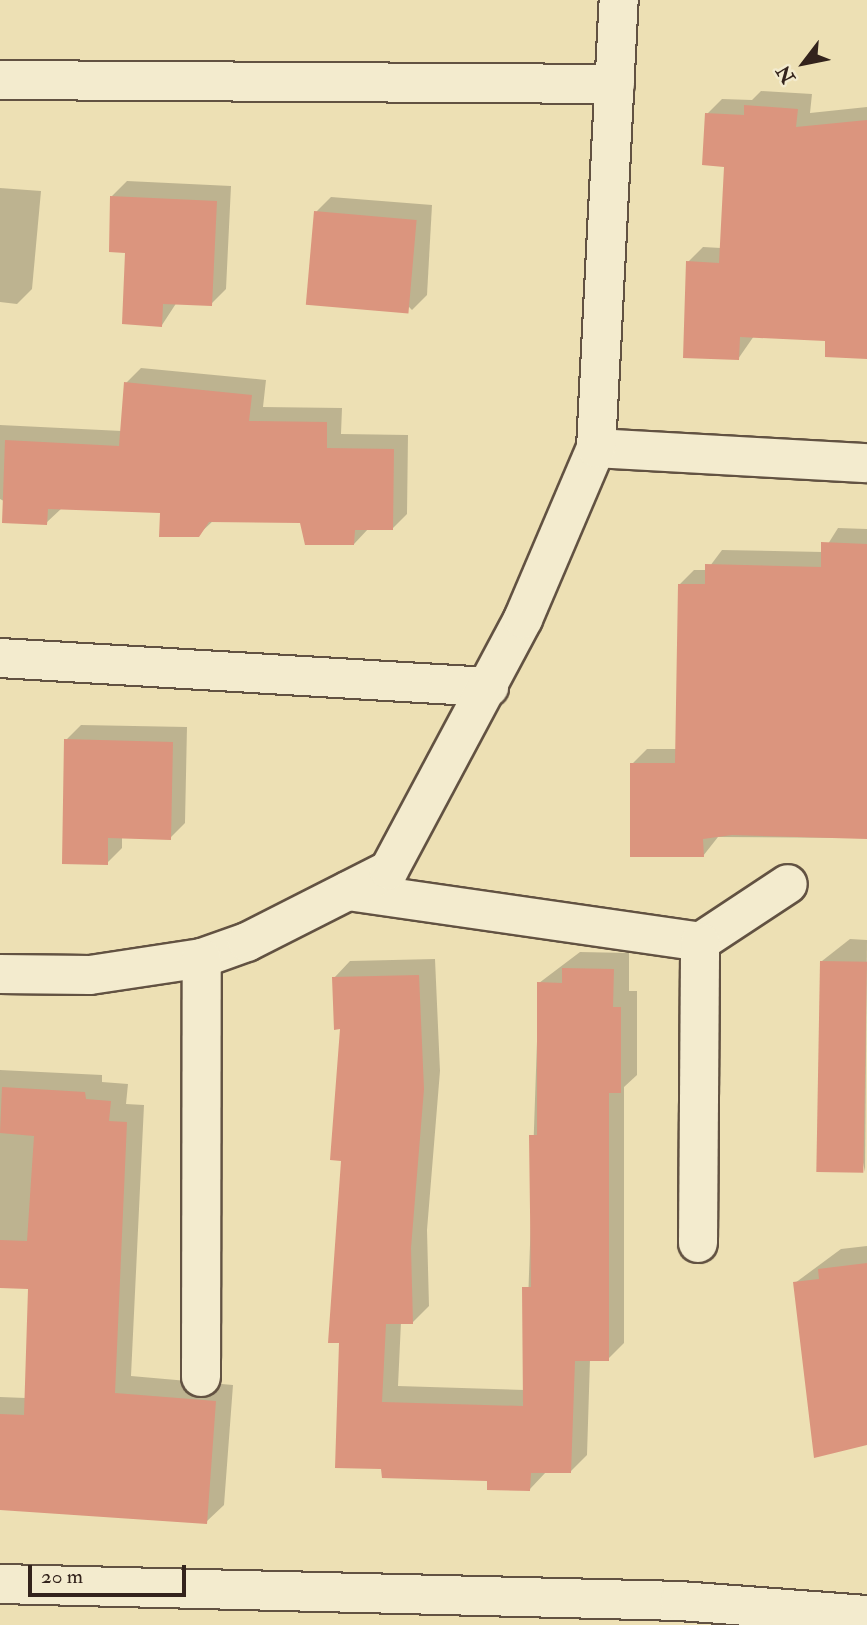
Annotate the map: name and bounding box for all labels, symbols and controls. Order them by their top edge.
north arrow [769,28,839,98]
text: N [772,61,801,88]
scale bar [32,1552,189,1596]
text: 20 m [41,1563,83,1590]

